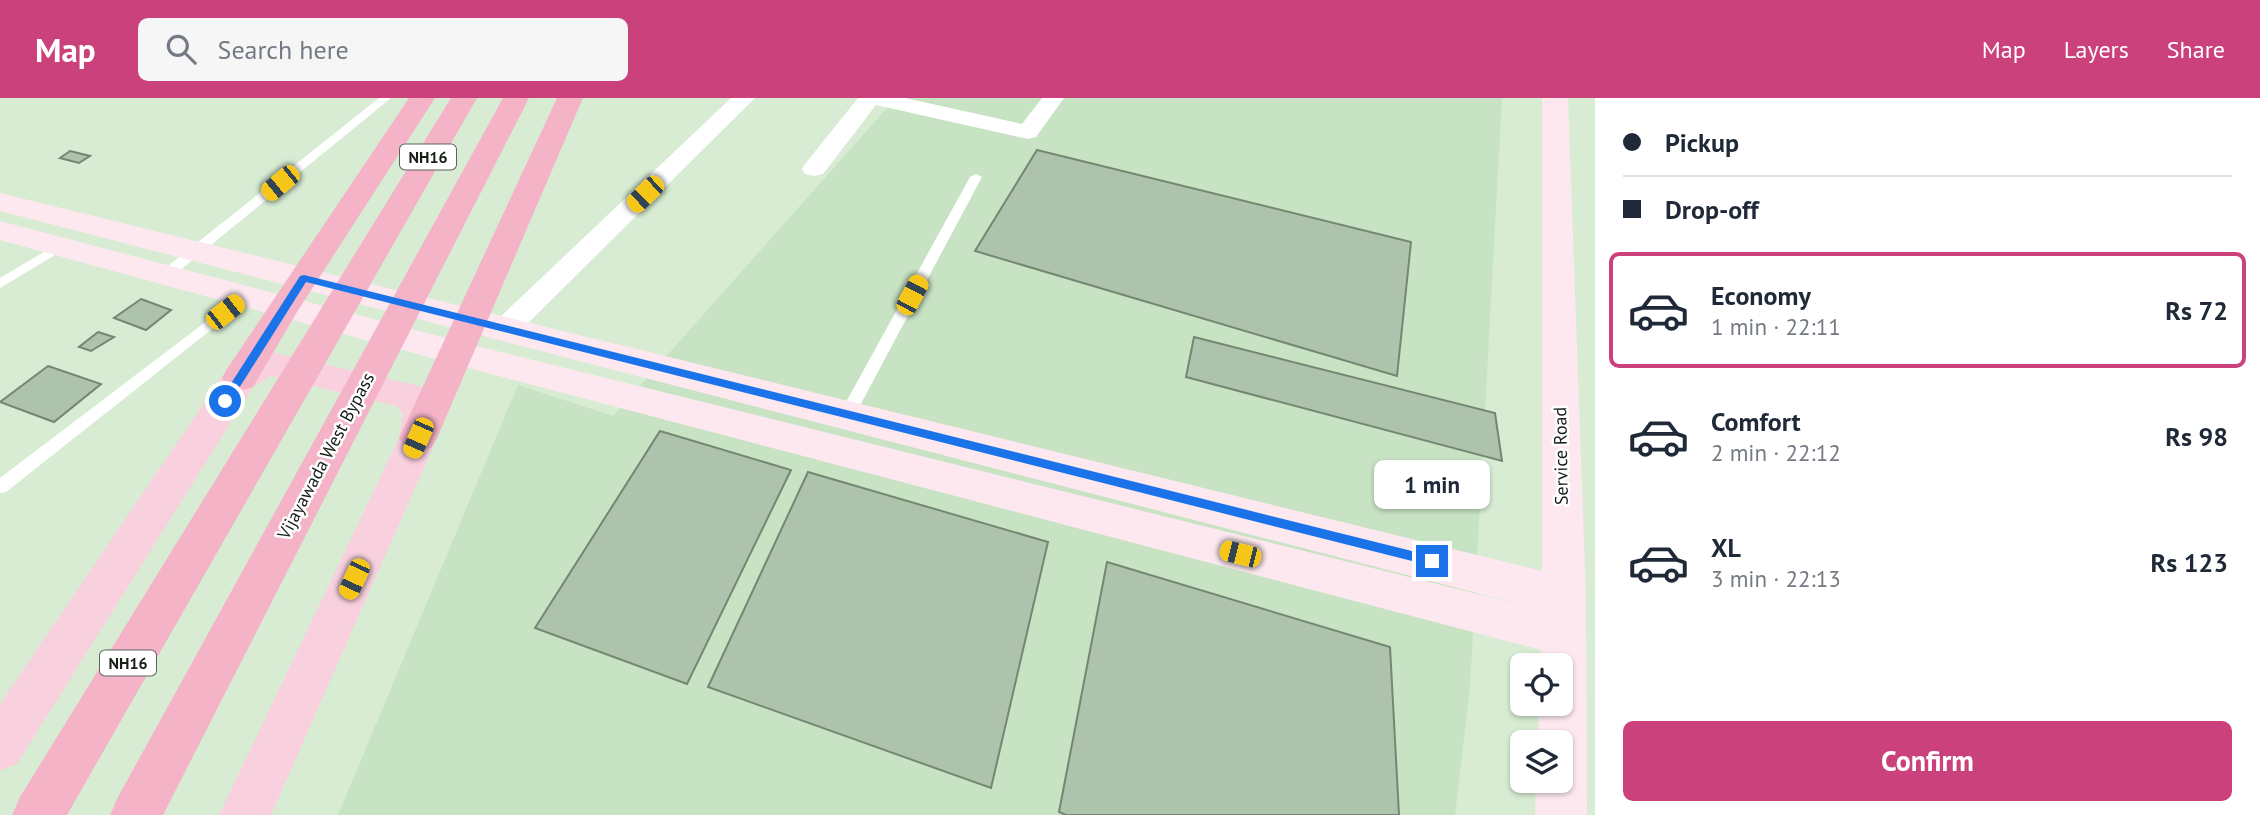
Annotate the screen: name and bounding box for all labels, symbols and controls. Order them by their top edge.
search box [138,18,628,81]
text: Map [35,28,96,71]
icon: search [162,30,200,68]
text: Search here [218,33,349,66]
text: Map [1982,34,2026,65]
text: Layers [2064,34,2129,65]
text: Share [2167,34,2225,65]
text: Pickup [1665,126,1739,159]
road number: NH16 [400,144,456,170]
car [258,162,303,204]
car [623,172,668,216]
text: Drop-off [1665,193,1759,226]
car [893,272,932,318]
icon: car [1627,279,1690,342]
text: Economy [1711,279,1811,312]
car [202,291,249,333]
text: Rs 72 [2165,294,2228,327]
text: 1 min · 22:11 [1711,312,1841,341]
street label: Vijayawada West Bypass [271,368,379,544]
route start [209,385,241,417]
icon: car [1627,405,1690,468]
text: Comfort [1711,405,1801,438]
street label: Service Road [1548,407,1573,505]
car [400,415,437,461]
text: Rs 98 [2165,420,2228,453]
text: 2 min · 22:12 [1711,438,1841,467]
callout: 1 min [1374,460,1490,508]
text: 1 min [1404,470,1460,499]
icon: car [1627,531,1690,594]
text: XL [1711,531,1741,564]
car [1218,539,1263,569]
route end [1416,545,1448,577]
text: Rs 123 [2151,546,2228,579]
car [336,556,373,602]
text: 3 min · 22:13 [1711,564,1841,593]
road number: NH16 [100,650,156,676]
map controls [1510,653,1573,793]
button: locate [1510,653,1573,716]
button: Confirm [1623,721,2232,801]
button: layers [1510,730,1573,793]

